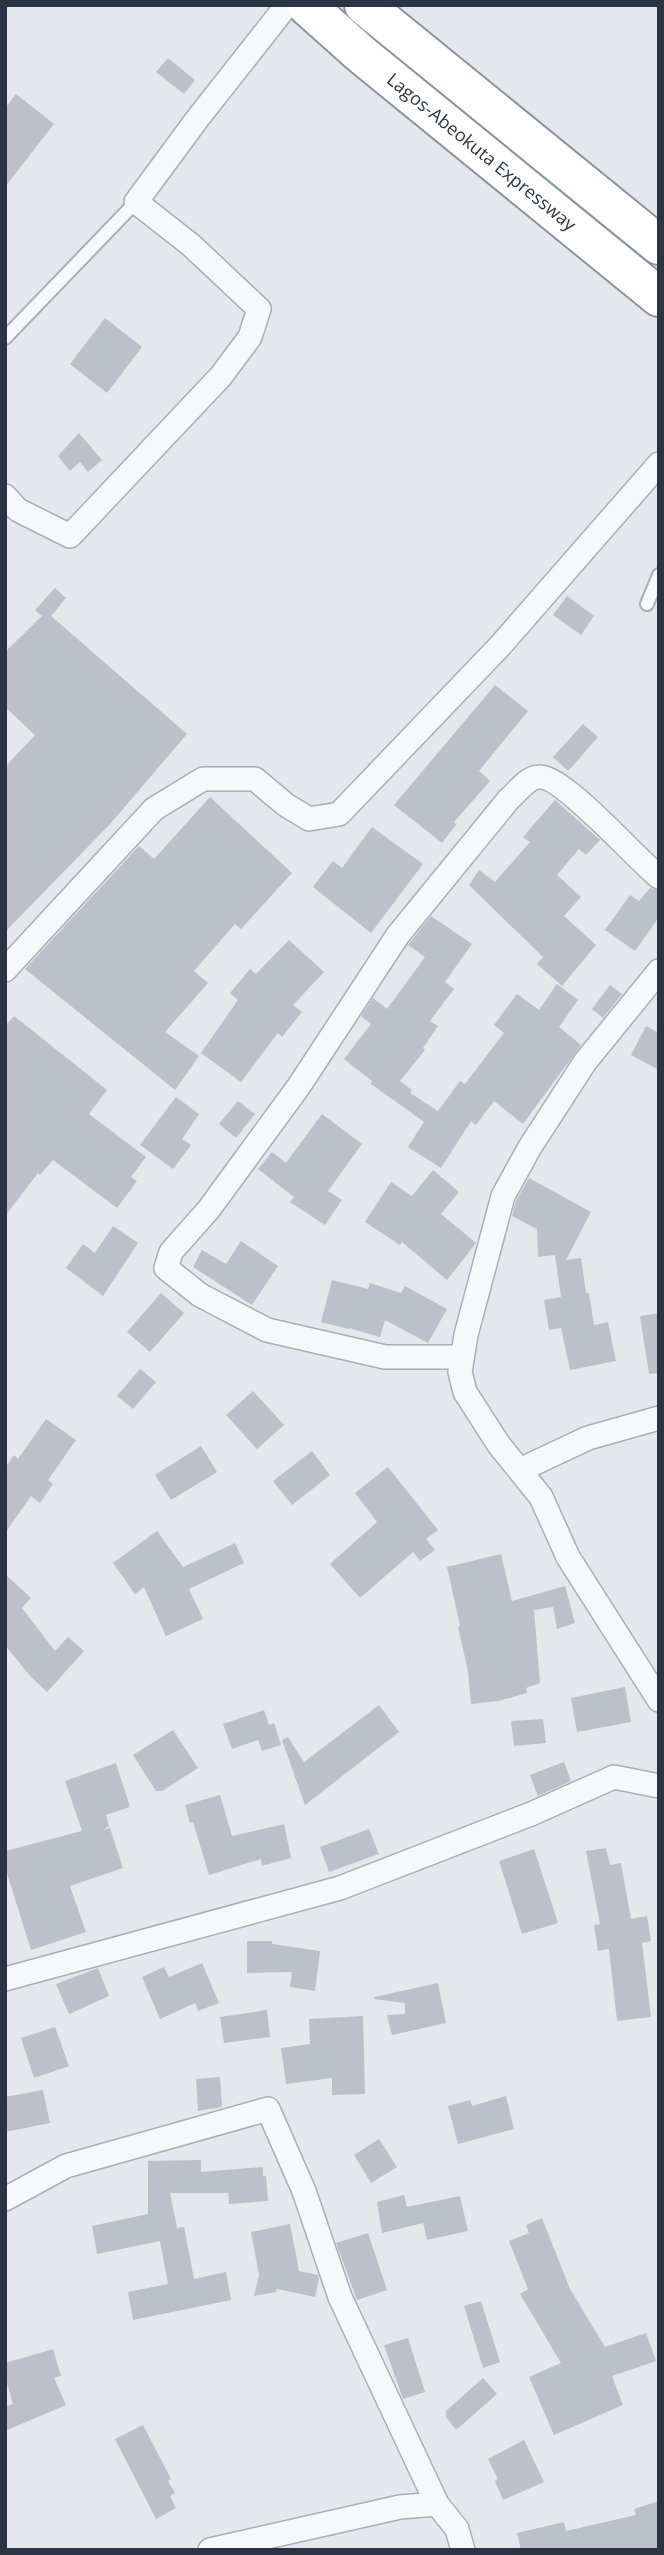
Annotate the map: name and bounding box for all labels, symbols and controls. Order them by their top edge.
street label: Lagos-Abeokuta Expressway [382,67,582,236]

